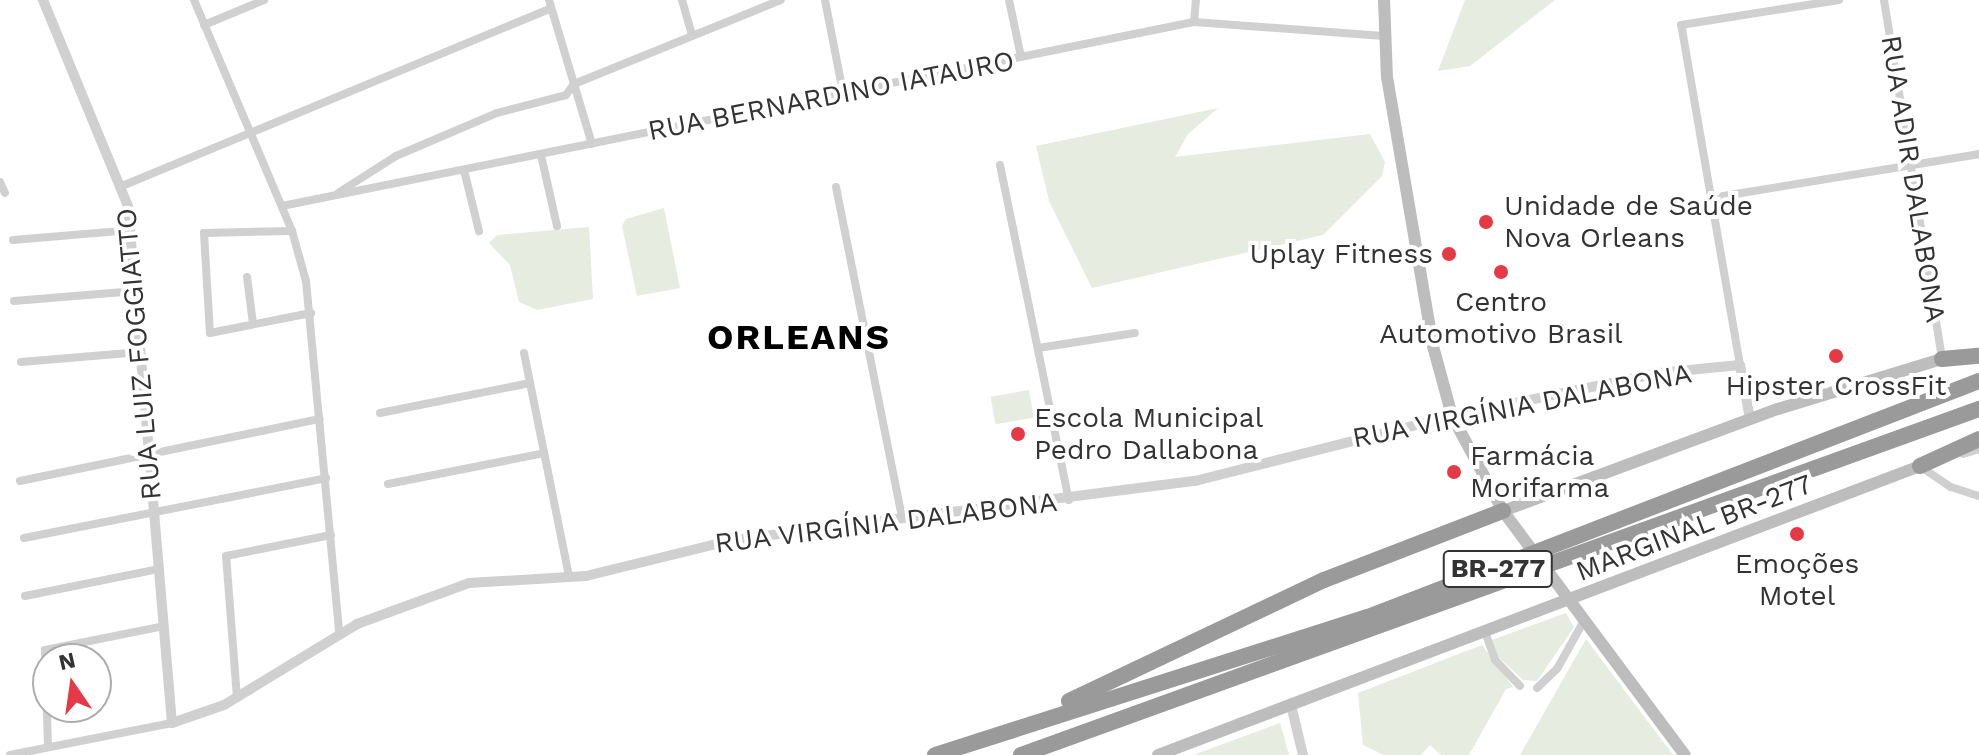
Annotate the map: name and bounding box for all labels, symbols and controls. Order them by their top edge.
street label: RUA ADIR DALABONA [1874,32,1952,326]
street label: RUA BERNARDINO IATAURO [644,44,1018,148]
place label: Unidade de Saúde Nova Orleans [1504,189,1753,255]
street label: RUA LUIZ FOGGIATTO [109,206,169,502]
marker: Unidade de Saúde Nova Orleans [1475,211,1497,233]
place label: Uplay Fitness [1249,237,1433,271]
marker: Uplay Fitness [1440,245,1458,263]
marker: Centro Automotivo Brasil [1492,263,1510,281]
place label: Centro Automotivo Brasil [1379,285,1623,351]
district label: ORLEANS [707,316,891,360]
marker: Hipster CrossFit [1827,347,1845,365]
street label: RUA VIRGÍNIA DALABONA [1348,356,1696,456]
place label: Hipster CrossFit [1725,369,1947,403]
place label: Escola Municipal Pedro Dallabona [1034,401,1264,467]
marker: Escola Municipal Pedro Dallabona [1009,425,1027,443]
place label: Farmácia Morifarma [1470,439,1609,505]
marker: Farmácia Morifarma [1445,463,1463,481]
street label: MARGINAL BR-277 [1571,467,1817,589]
street label: RUA VIRGÍNIA DALABONA [711,485,1061,561]
marker: Emoções Motel [1788,525,1806,543]
road number: BR-277 [1442,547,1554,591]
place label: Emoções Motel [1735,547,1859,613]
north arrow [32,643,112,723]
text: N [56,647,78,675]

